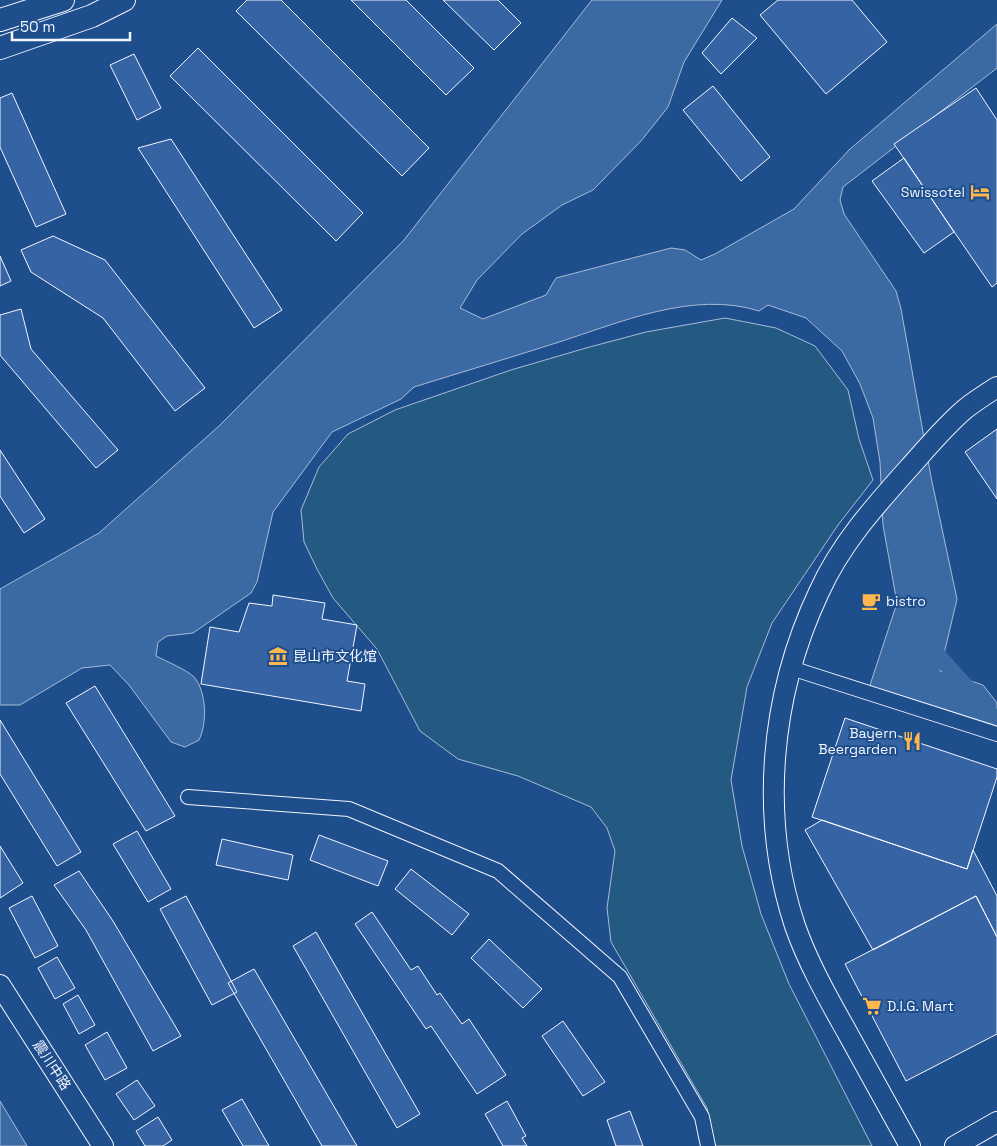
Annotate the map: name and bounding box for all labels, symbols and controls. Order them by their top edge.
scale bar [12,10,130,42]
text: 50 m [20,17,55,36]
hotel icon: Swissotel [969,181,991,203]
place label: Swissotel [901,183,965,201]
cafe icon: bistro [860,590,882,612]
place label: bistro [886,592,926,610]
museum icon: 昆山市文化馆 [267,645,289,667]
place label: 昆山市文化馆 [293,647,377,665]
place label: Bayern Beergarden [818,724,897,758]
restaurant icon: Bayern Beergarden [901,730,923,752]
supermarket icon: D.I.G. Mart [861,995,883,1017]
place label: D.I.G. Mart [887,997,954,1015]
street label: 震川中路 [29,1037,75,1093]

